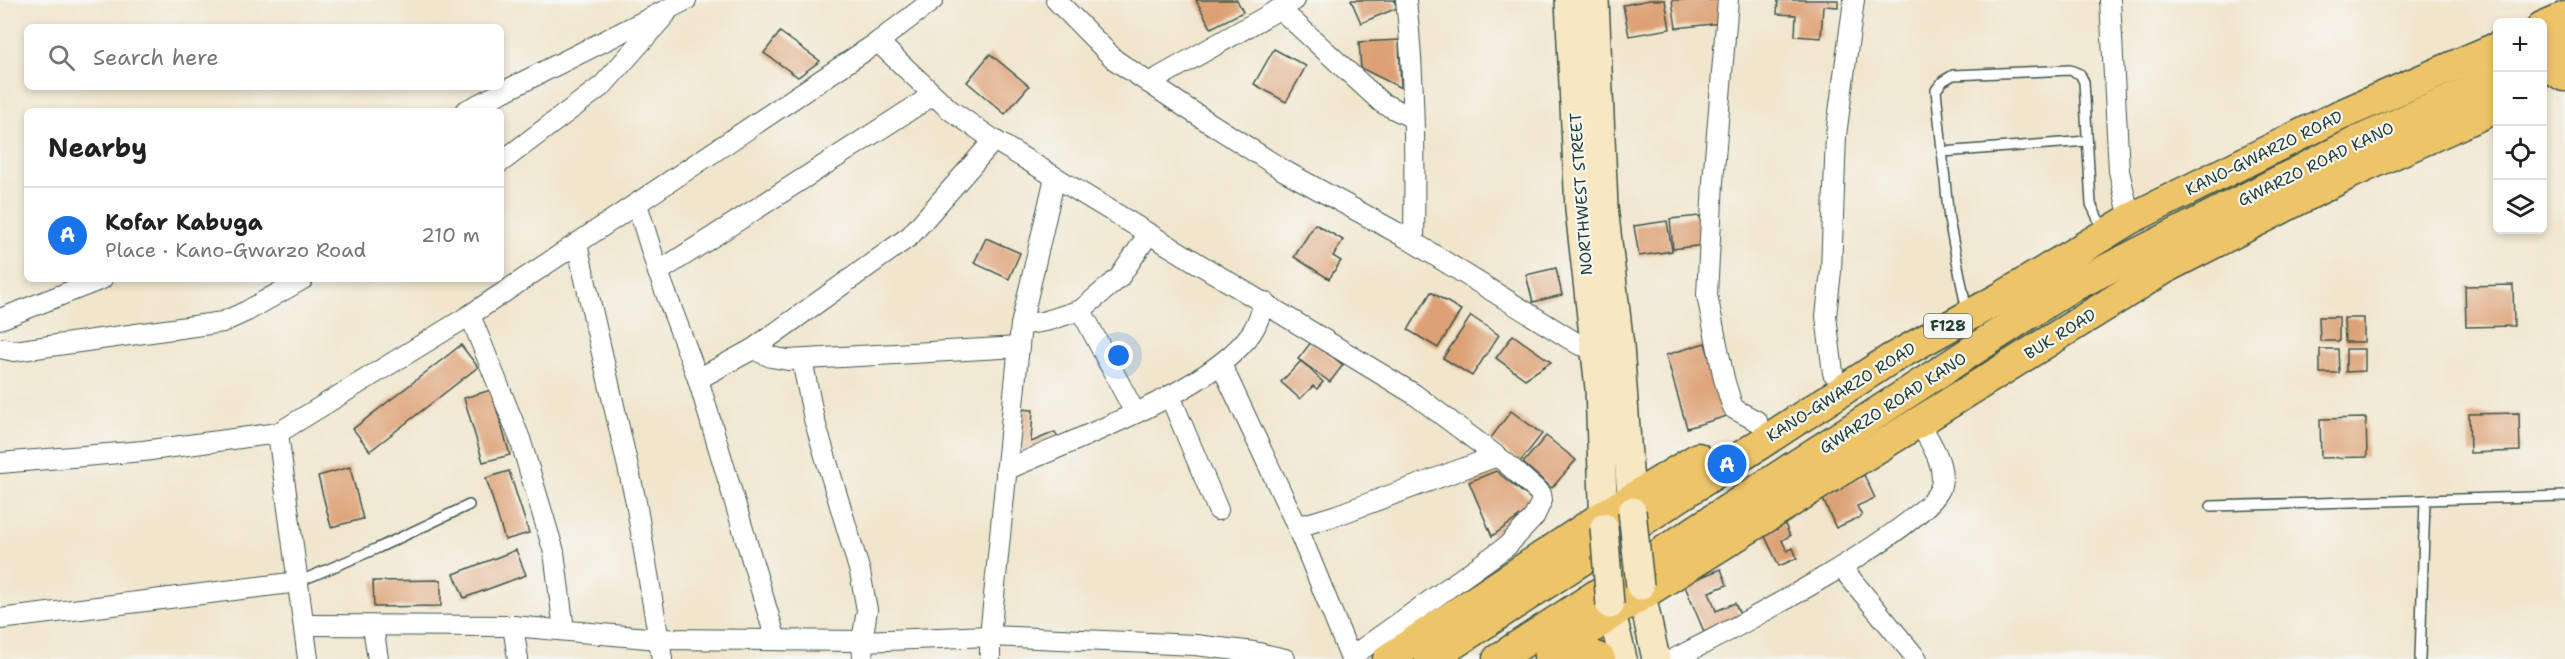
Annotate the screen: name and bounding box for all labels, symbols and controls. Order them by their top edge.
map controls [2493,18,2547,234]
button: + [2493,18,2547,72]
search box [24,24,504,90]
icon: search [45,41,78,74]
text: Search here [93,43,219,72]
button: − [2493,72,2547,126]
street label: KANO-GWARZO ROAD [2182,106,2346,200]
street label: NORTHWEST STREET [1565,112,1597,276]
street label: GWARZO ROAD KANO [2235,117,2397,211]
button: locate [2493,126,2547,180]
text: Nearby [48,130,147,165]
button: layers [2493,180,2547,234]
text: Kofar Kabuga [105,208,263,237]
text: A [60,222,75,248]
text: 210 m [421,222,480,248]
text: Place · Kano-Gwarzo Road [105,237,366,263]
street label: BUK ROAD [2020,304,2100,364]
road number: F128 [1924,314,1972,338]
street label: KANO-GWARZO ROAD [1762,337,1920,447]
your location [1104,341,1133,370]
street label: GWARZO ROAD KANO [1816,348,1970,458]
pin: A [1708,442,1746,486]

